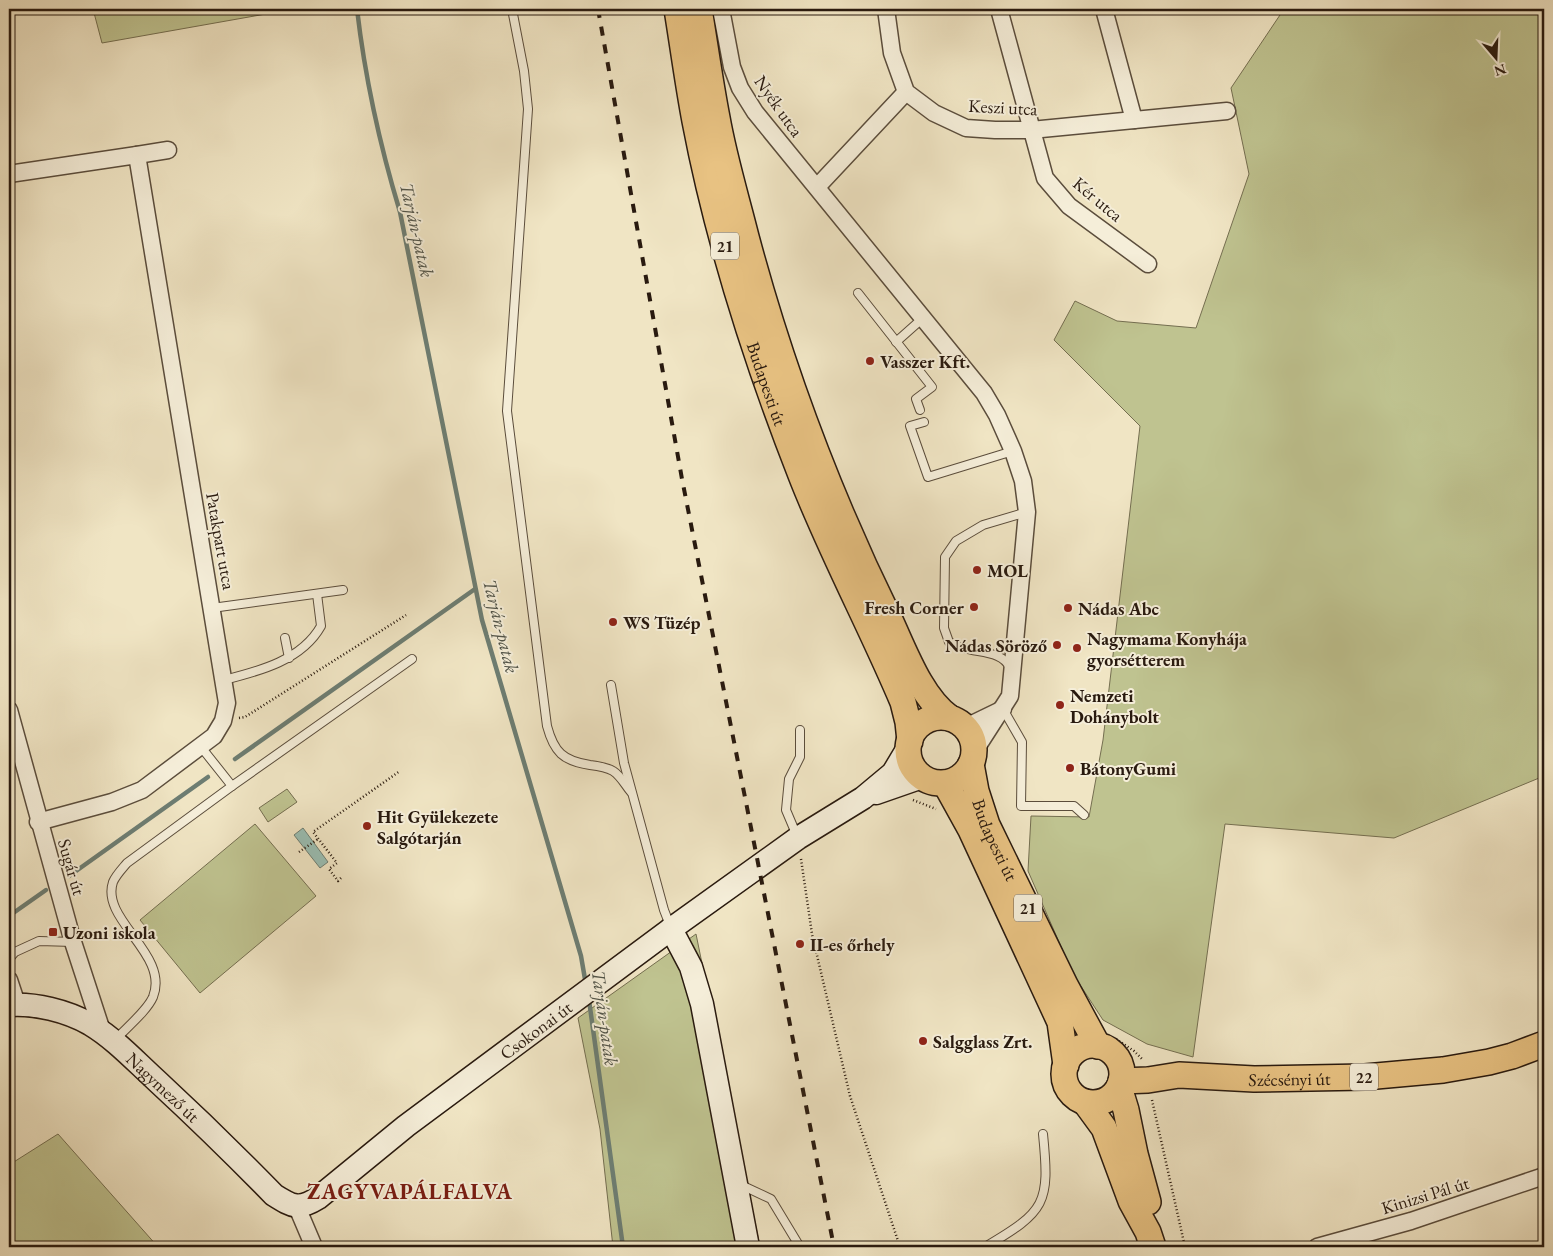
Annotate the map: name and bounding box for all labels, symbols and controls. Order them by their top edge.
north arrow [1470,32,1520,82]
text: N [1491,60,1509,81]
street label: Nyék utca [749,71,809,142]
street label: Keszi utca [968,94,1039,120]
street label: Kér utca [1068,171,1128,227]
water label: Tarján-patak [394,180,440,280]
road number: 21 [711,232,739,260]
street label: Budapesti út [742,339,793,429]
place label: Vasszer Kft. [880,350,970,373]
marker: Vasszer Kft. [864,355,876,367]
street label: Patakpart utca [201,491,241,592]
place label: MOL [987,559,1028,582]
marker: MOL [971,564,983,576]
water label: Tarján-patak [477,576,525,676]
place label: Fresh Corner [864,596,965,619]
place label: Nádas Abc [1078,597,1159,620]
marker: Fresh Corner [968,601,980,613]
marker: Nádas Abc [1062,602,1074,614]
place label: WS Tüzép [623,611,701,634]
marker: WS Tüzép [607,616,619,628]
place label: Nagymama Konyhája gyorsétterem [1087,627,1247,671]
place label: Nádas Söröző [945,634,1047,657]
marker: Nádas Söröző [1051,639,1063,651]
marker: Nagymama Konyhája gyorsétterem [1071,642,1083,654]
place label: Nemzeti Dohánybolt [1070,684,1159,728]
marker: Nemzeti Dohánybolt [1054,699,1066,711]
place label: BátonyGumi [1080,757,1177,780]
marker: BátonyGumi [1064,762,1076,774]
street label: Budapesti út [968,796,1024,885]
place label: Hit Gyülekezete Salgótarján [377,805,499,849]
marker: Hit Gyülekezete Salgótarján [361,820,373,832]
street label: Sugár út [53,836,91,898]
road number: 21 [1014,894,1042,921]
place label: Uzoni iskola [63,921,156,944]
marker: Uzoni iskola [47,926,59,938]
place label: II-es őrhely [810,933,895,956]
marker: II-es őrhely [794,938,806,950]
water label: Tarján-patak [586,969,624,1068]
street label: Csokonai út [495,995,577,1064]
place label: Salgglass Zrt. [933,1030,1033,1053]
marker: Salgglass Zrt. [917,1035,929,1047]
street label: Nagymező út [122,1047,205,1127]
road number: 22 [1350,1064,1378,1090]
street label: Szécsényi út [1248,1066,1331,1091]
street label: Kinizsi Pál út [1378,1171,1472,1219]
district label: ZAGYVAPÁLFALVA [307,1177,513,1206]

